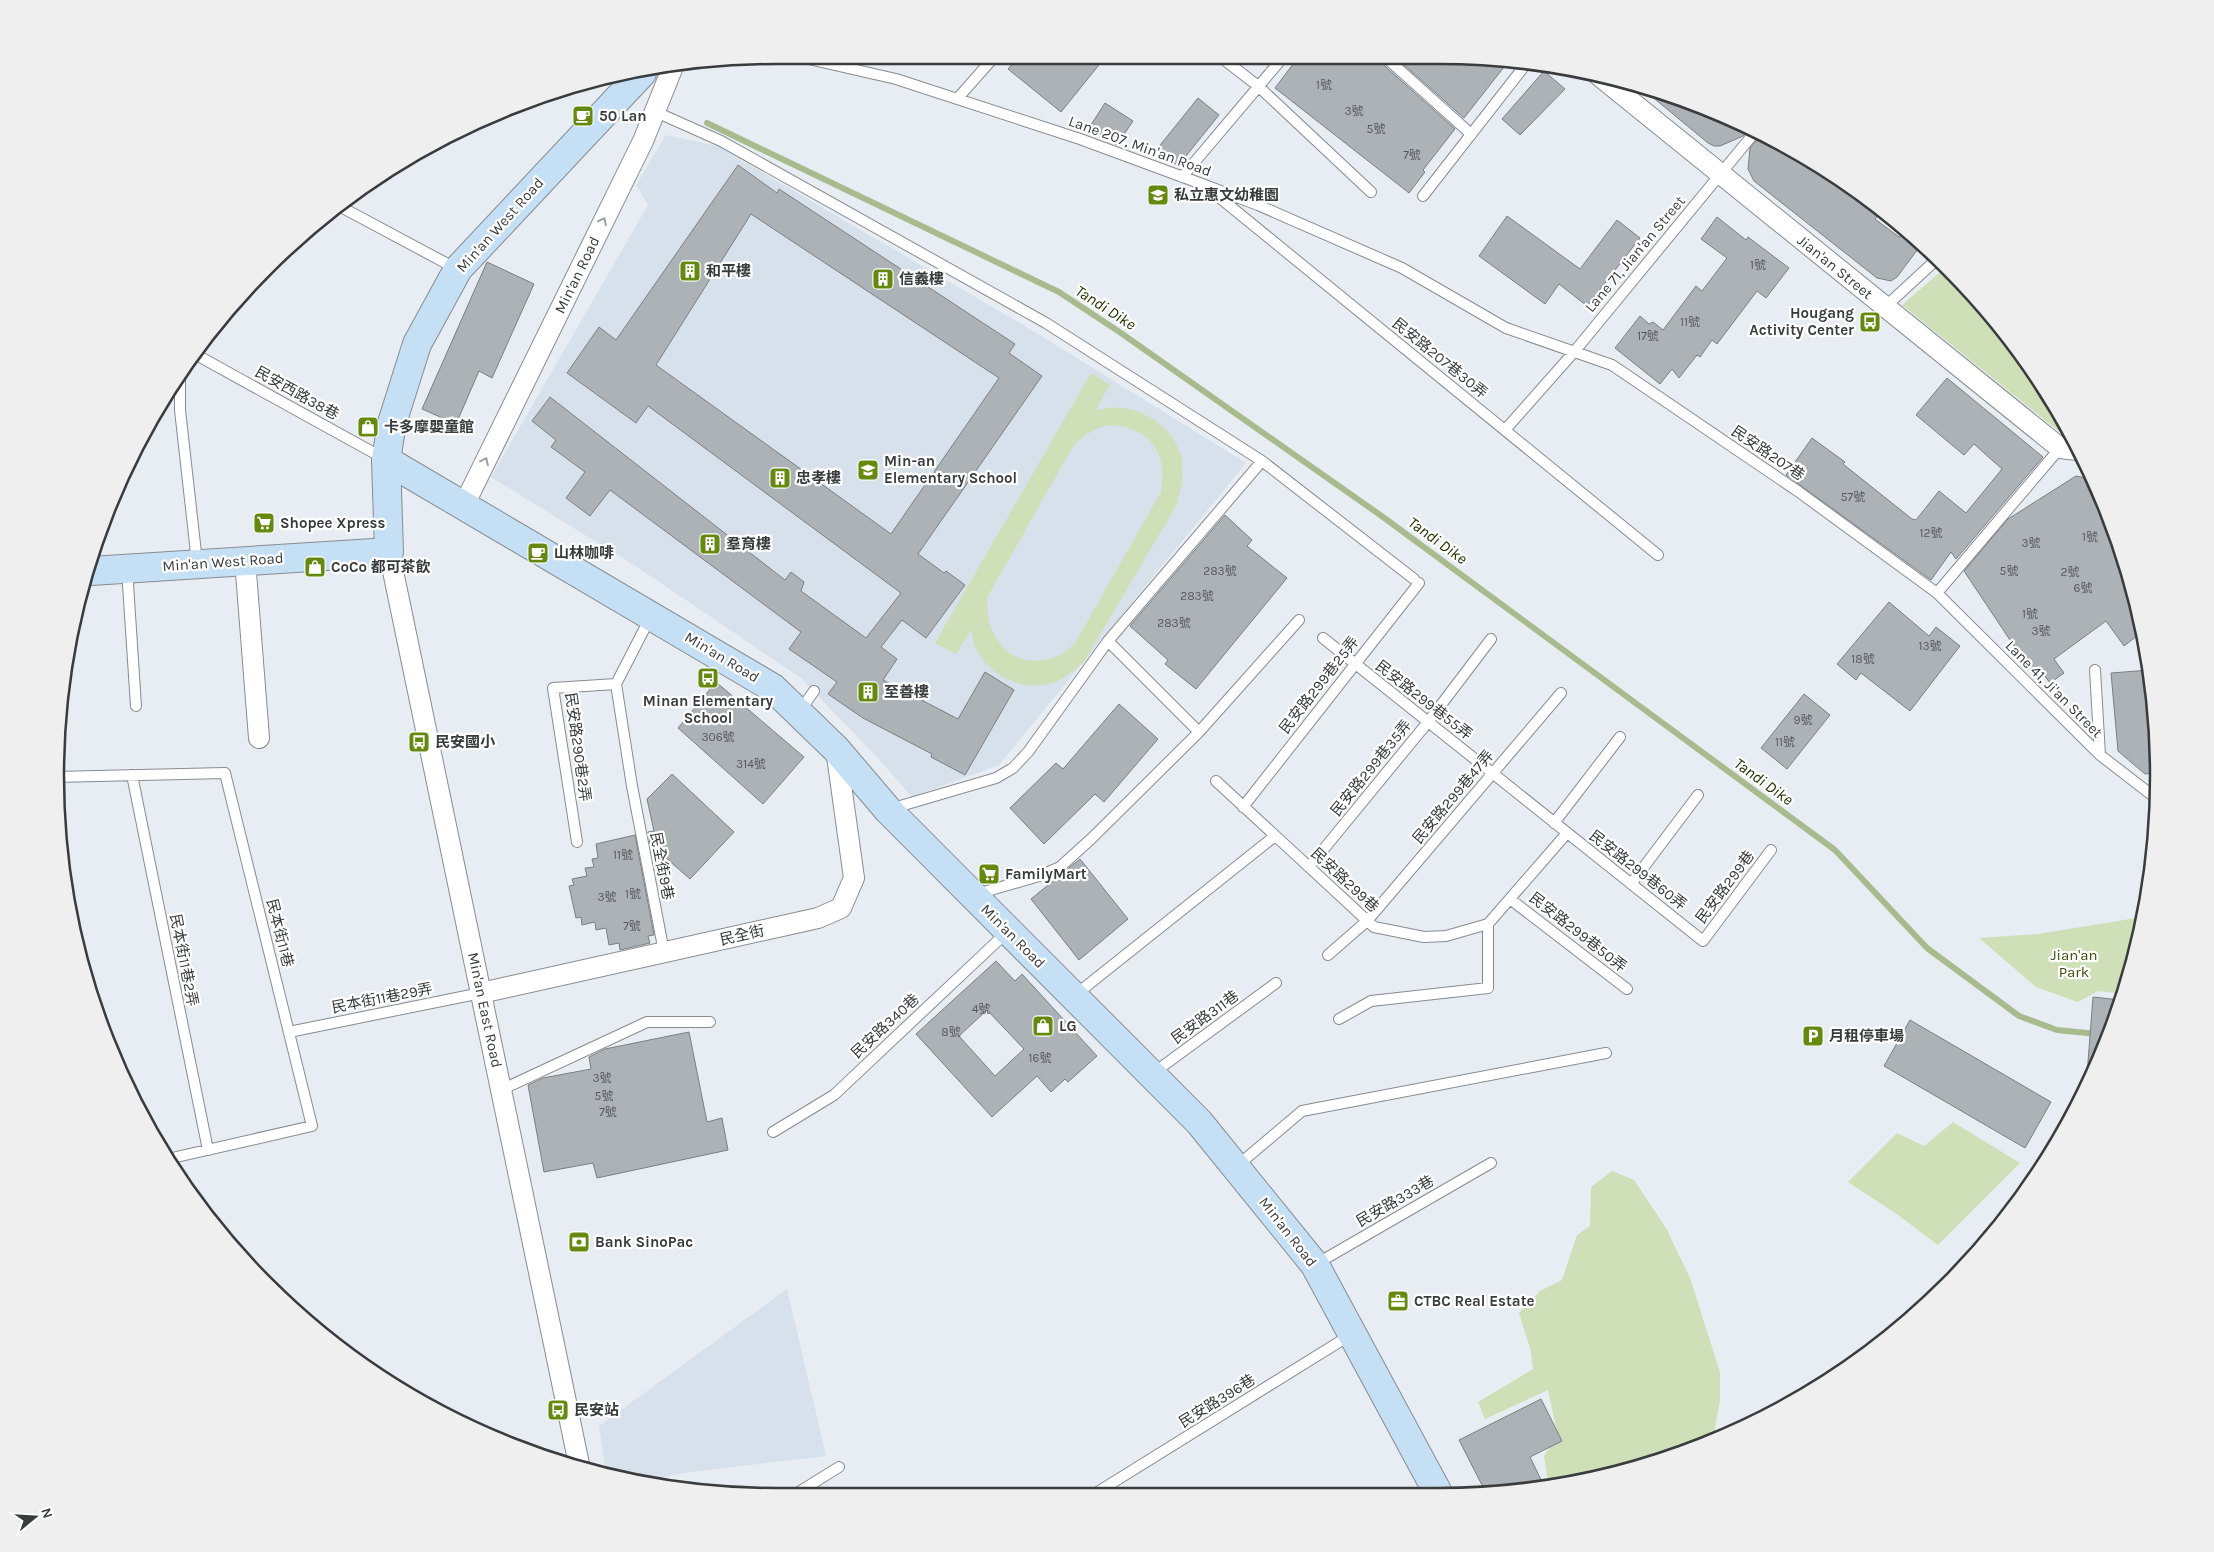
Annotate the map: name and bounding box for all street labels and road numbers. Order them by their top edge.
street label: Lane 207, Min'an Road [1066,112,1214,180]
street label: Min'an West Road [453,174,547,276]
street label: Lane 71, Jian'an Street [1581,192,1689,316]
street label: Jian'an Street [1794,231,1877,303]
street label: Min'an Road [551,233,603,317]
street label: 民安路207巷30弄 [1389,314,1491,402]
street label: 民安西路38巷 [252,363,342,423]
street label: 民安路207巷 [1728,422,1808,484]
street label: Min'an West Road [162,549,284,575]
street label: Min'an Road [682,628,762,686]
street label: 民安路299巷25弄 [1276,633,1362,737]
street label: Lane 41, Ji'an Street [2002,637,2107,742]
street label: 民安路299巷55弄 [1372,657,1476,743]
street label: 民安路290巷2弄 [561,691,595,803]
street label: 民安路299巷35弄 [1327,716,1415,820]
street label: 民安路299巷47弄 [1409,747,1497,847]
street label: 民安路299巷60弄 [1586,826,1690,914]
street label: 民全街9巷 [647,831,677,901]
street label: 民安路299巷 [1307,844,1383,916]
street label: 民安路299巷 [1692,847,1758,927]
street label: 民安路299巷50弄 [1526,888,1630,976]
street label: 民本街11巷 [263,897,297,969]
street label: Min'an Road [977,900,1049,972]
street label: 民本街11巷2弄 [166,912,202,1008]
street label: 民全街 [718,921,766,949]
street label: Min'an East Road [464,951,506,1069]
street label: 民本街11巷29弄 [330,979,434,1017]
street label: 民安路311巷 [1168,987,1242,1047]
street label: 民安路340巷 [847,990,923,1062]
street label: 民安路333巷 [1353,1172,1437,1230]
street label: Min'an Road [1255,1193,1321,1271]
street label: 民安路396巷 [1176,1371,1258,1431]

